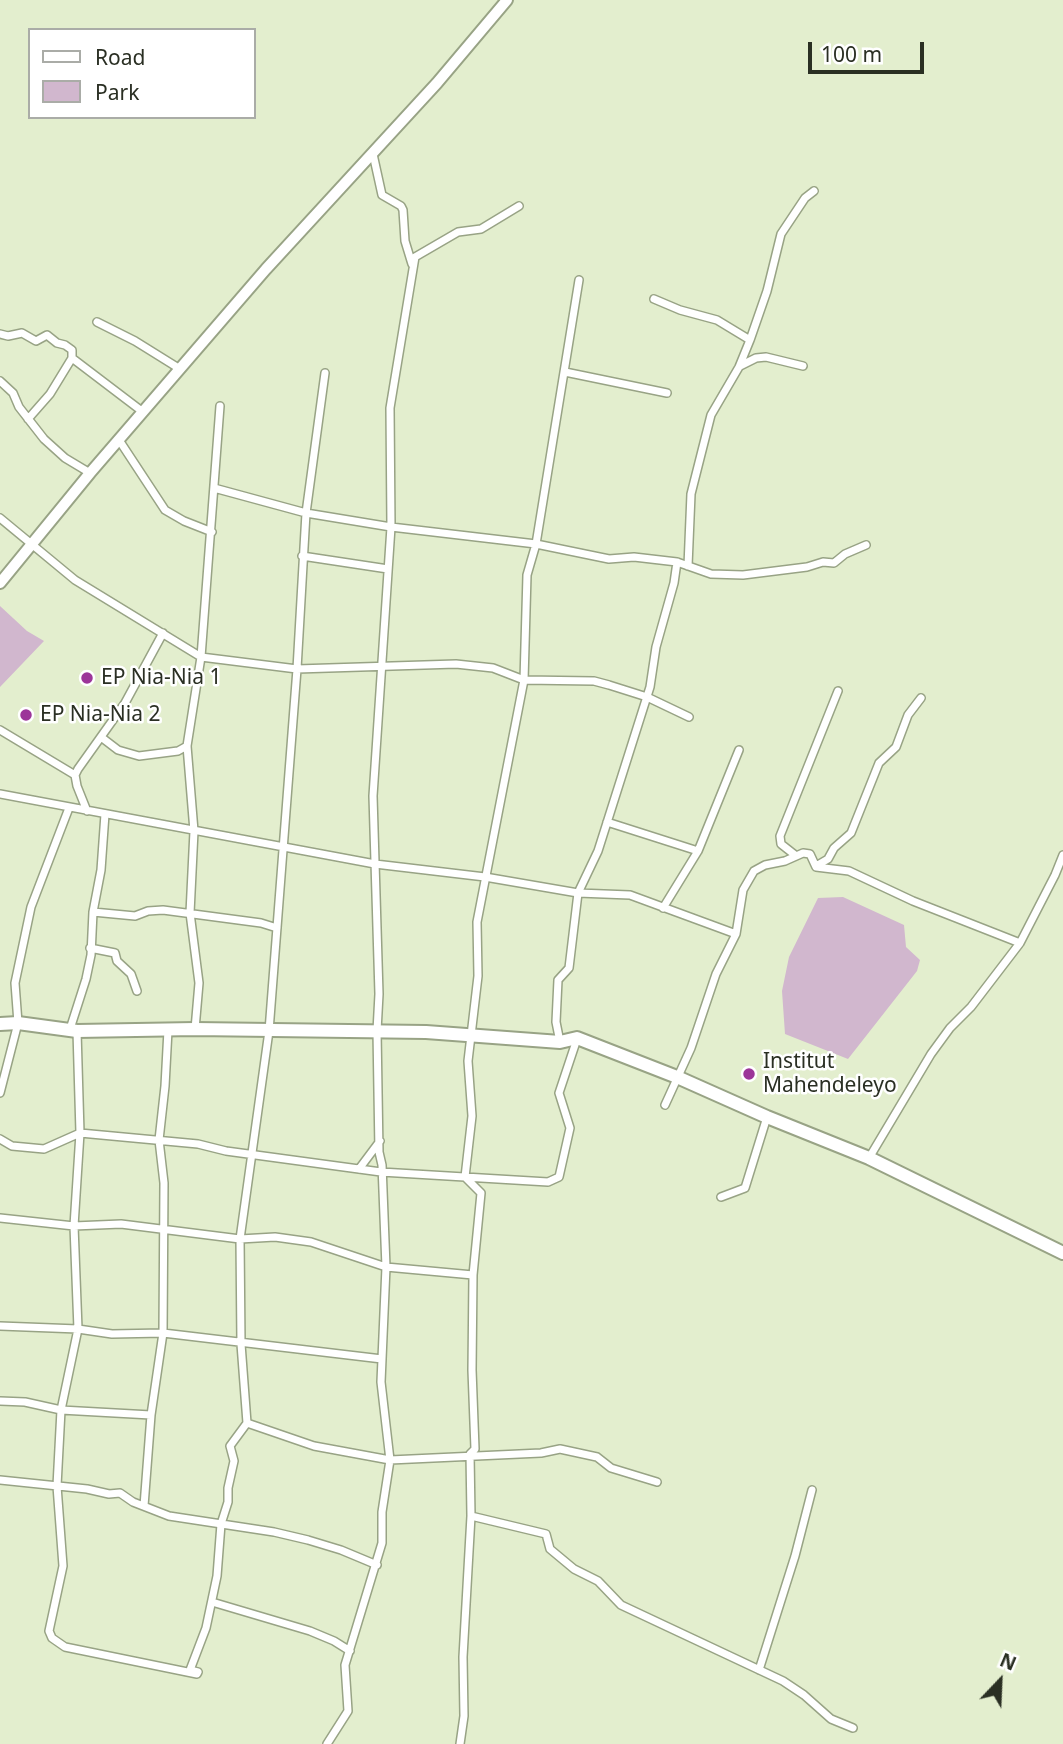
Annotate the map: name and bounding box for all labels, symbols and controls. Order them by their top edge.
legend [28,28,256,119]
scale bar [811,28,926,72]
text: 100 m [821,40,882,68]
text: Road [95,43,145,71]
text: Park [95,78,139,106]
place label: EP Nia-Nia 1 [101,665,221,691]
marker: EP Nia-Nia 1 [79,670,95,686]
place label: EP Nia-Nia 2 [40,702,160,728]
marker: EP Nia-Nia 2 [18,707,34,723]
place label: Institut Mahendeleyo [763,1049,897,1099]
marker: Institut Mahendeleyo [741,1066,757,1082]
north arrow [965,1646,1035,1716]
text: N [996,1647,1020,1677]

